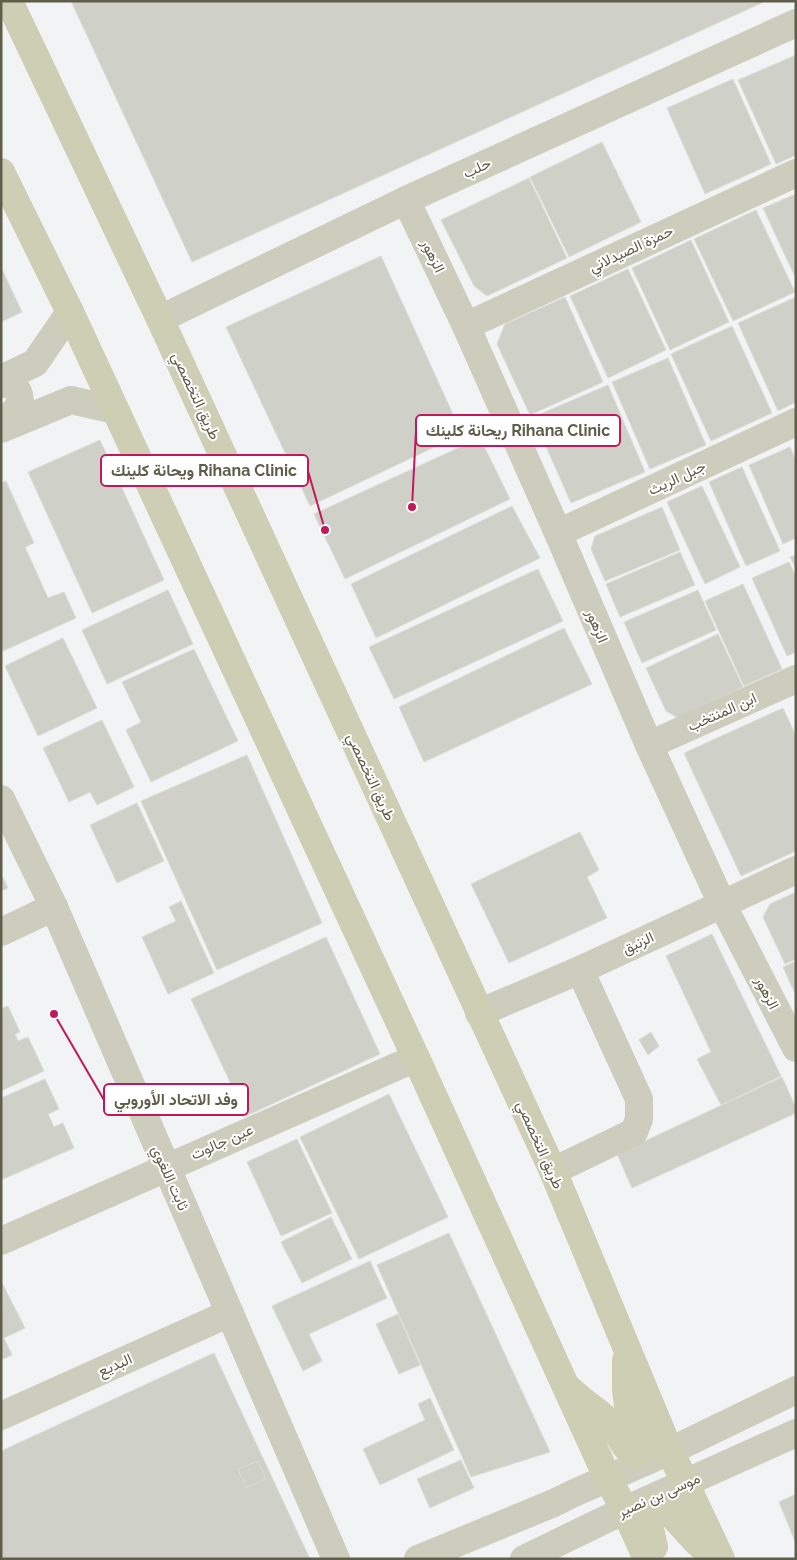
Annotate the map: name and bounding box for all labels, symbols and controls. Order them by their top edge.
street label: حلب [460,154,494,182]
street label: حمزة الصيدلاني [586,222,678,280]
street label: الزهور [417,236,449,276]
street label: طريق التخصصي [164,349,224,445]
callout: ريحانة كلينك Rihana Clinic [416,415,620,446]
text: ريحانة كلينك Rihana Clinic [426,421,610,441]
callout: ويحانة كلينك Rihana Clinic [101,455,308,486]
street label: جبل الريث [645,457,709,499]
text: ويحانة كلينك Rihana Clinic [111,461,297,481]
street label: الزهور [582,606,612,645]
street label: ابن المنتخب [685,689,760,736]
street label: طريق التخصصي [339,730,399,826]
street label: الزنبق [619,928,657,959]
street label: الزهور [751,973,783,1013]
callout: وفد الاتحاد الأوروبي [104,1084,248,1115]
text: وفد الاتحاد الأوروبي [114,1090,238,1113]
street label: طريق التخصصي [509,1098,568,1194]
street label: عين جالوت [188,1120,257,1165]
street label: ثابت اللغوي [144,1143,192,1215]
street label: البديع [95,1350,136,1382]
street label: موسى بن نصير [614,1469,703,1522]

